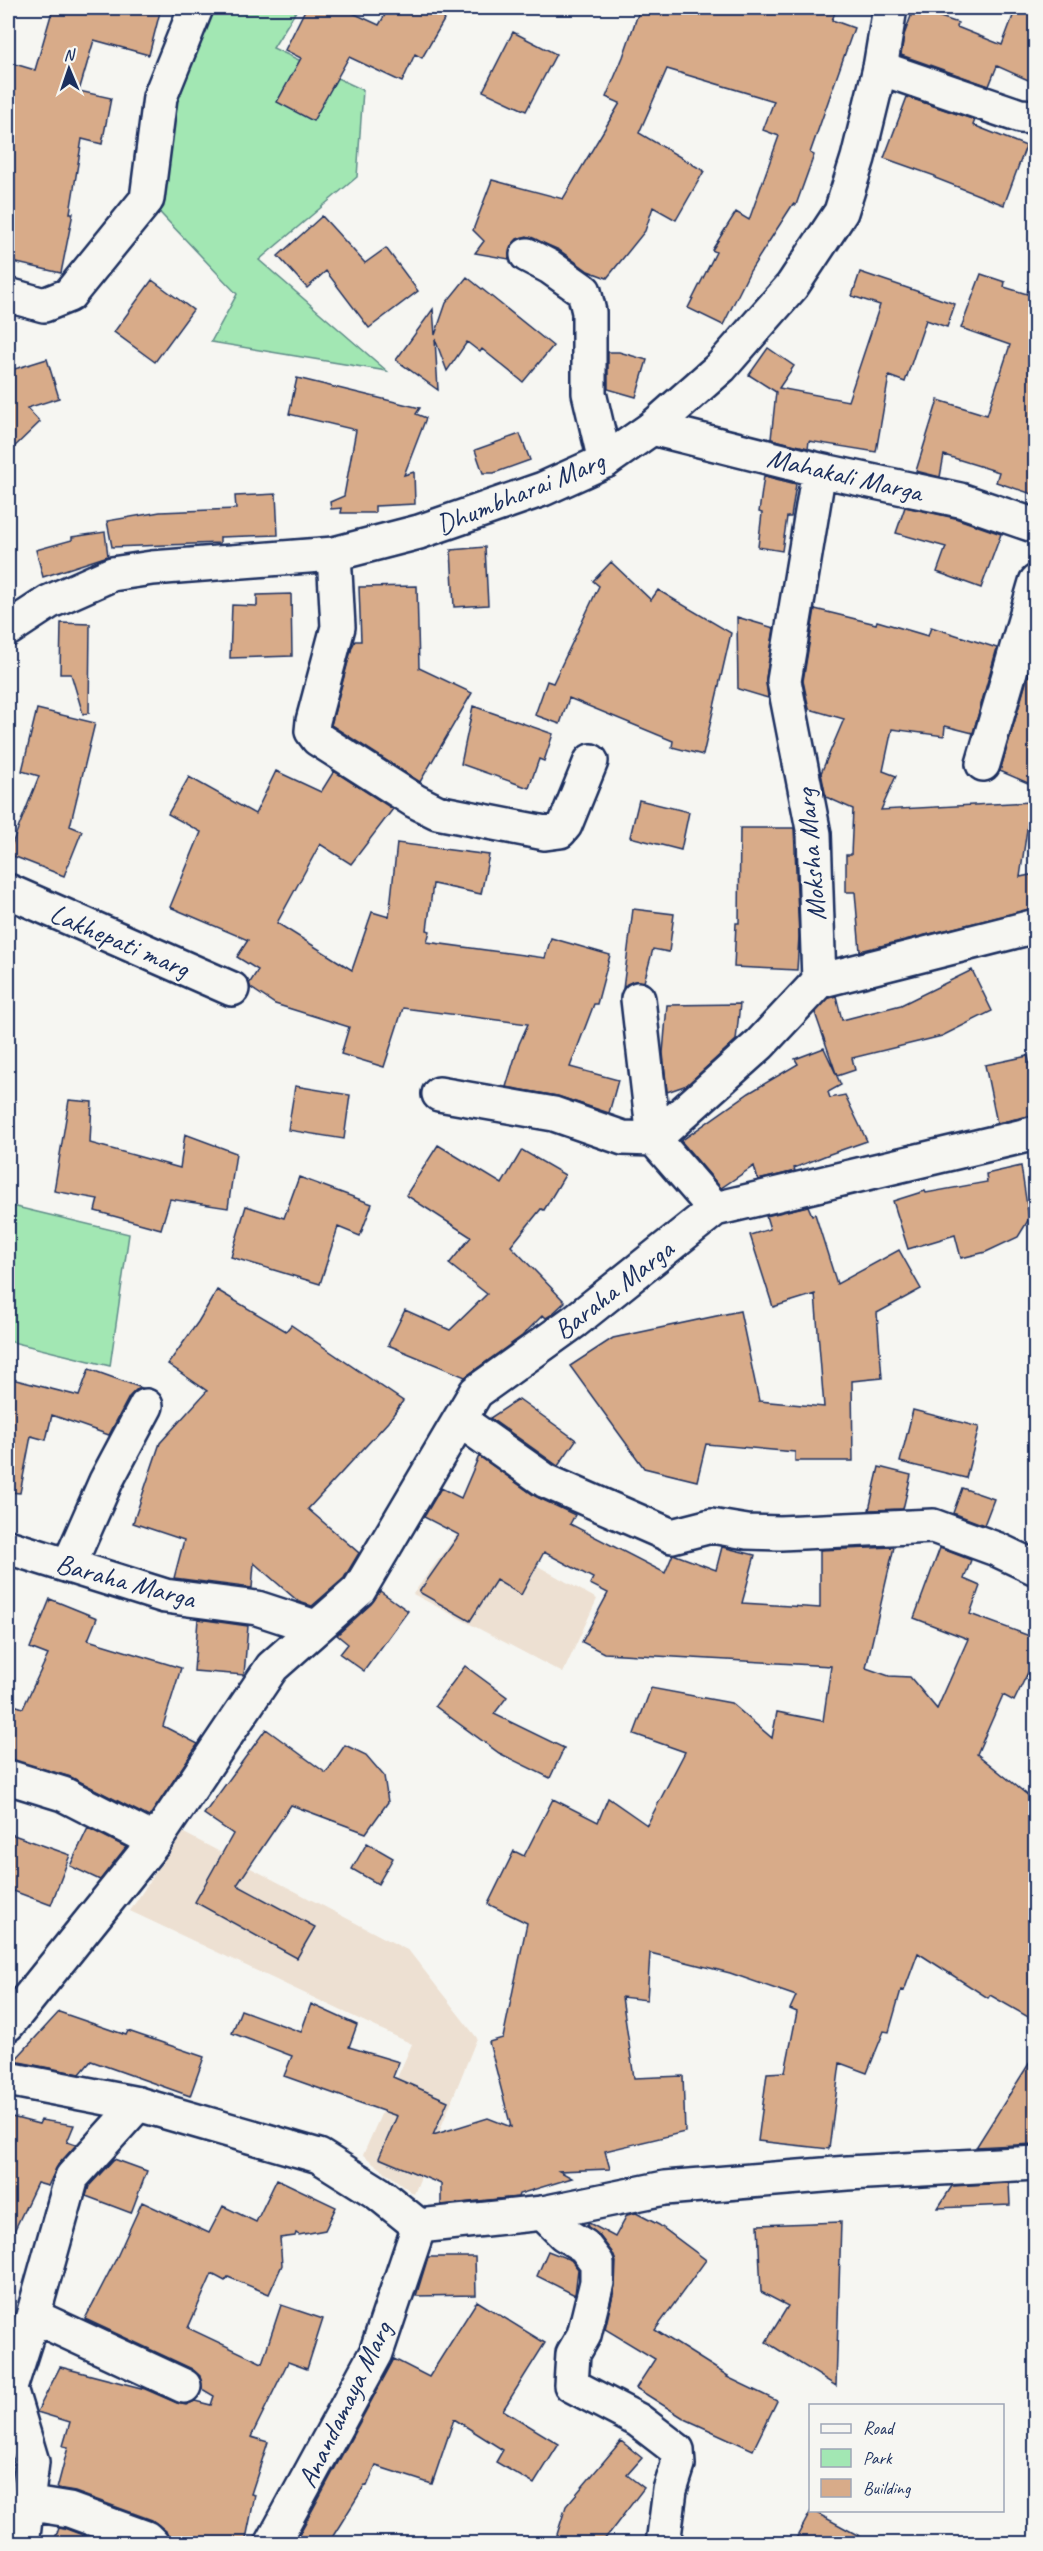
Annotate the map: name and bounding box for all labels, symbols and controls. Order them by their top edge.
north arrow [39,39,99,99]
text: N [63,45,77,65]
street label: Mahakali Marga [764,440,928,510]
street label: Dhumbharai Marg [431,442,610,542]
street label: Moksha Marg [787,786,834,922]
street label: Lakhepati marg [45,895,196,986]
street label: Baraha Marga [546,1231,682,1347]
street label: Baraha Marga [52,1545,201,1616]
street label: Anandamaya Marg [289,2314,400,2493]
legend [809,2404,1004,2512]
text: Road [863,2417,896,2439]
text: Park [863,2447,893,2469]
text: Building [863,2477,912,2499]

